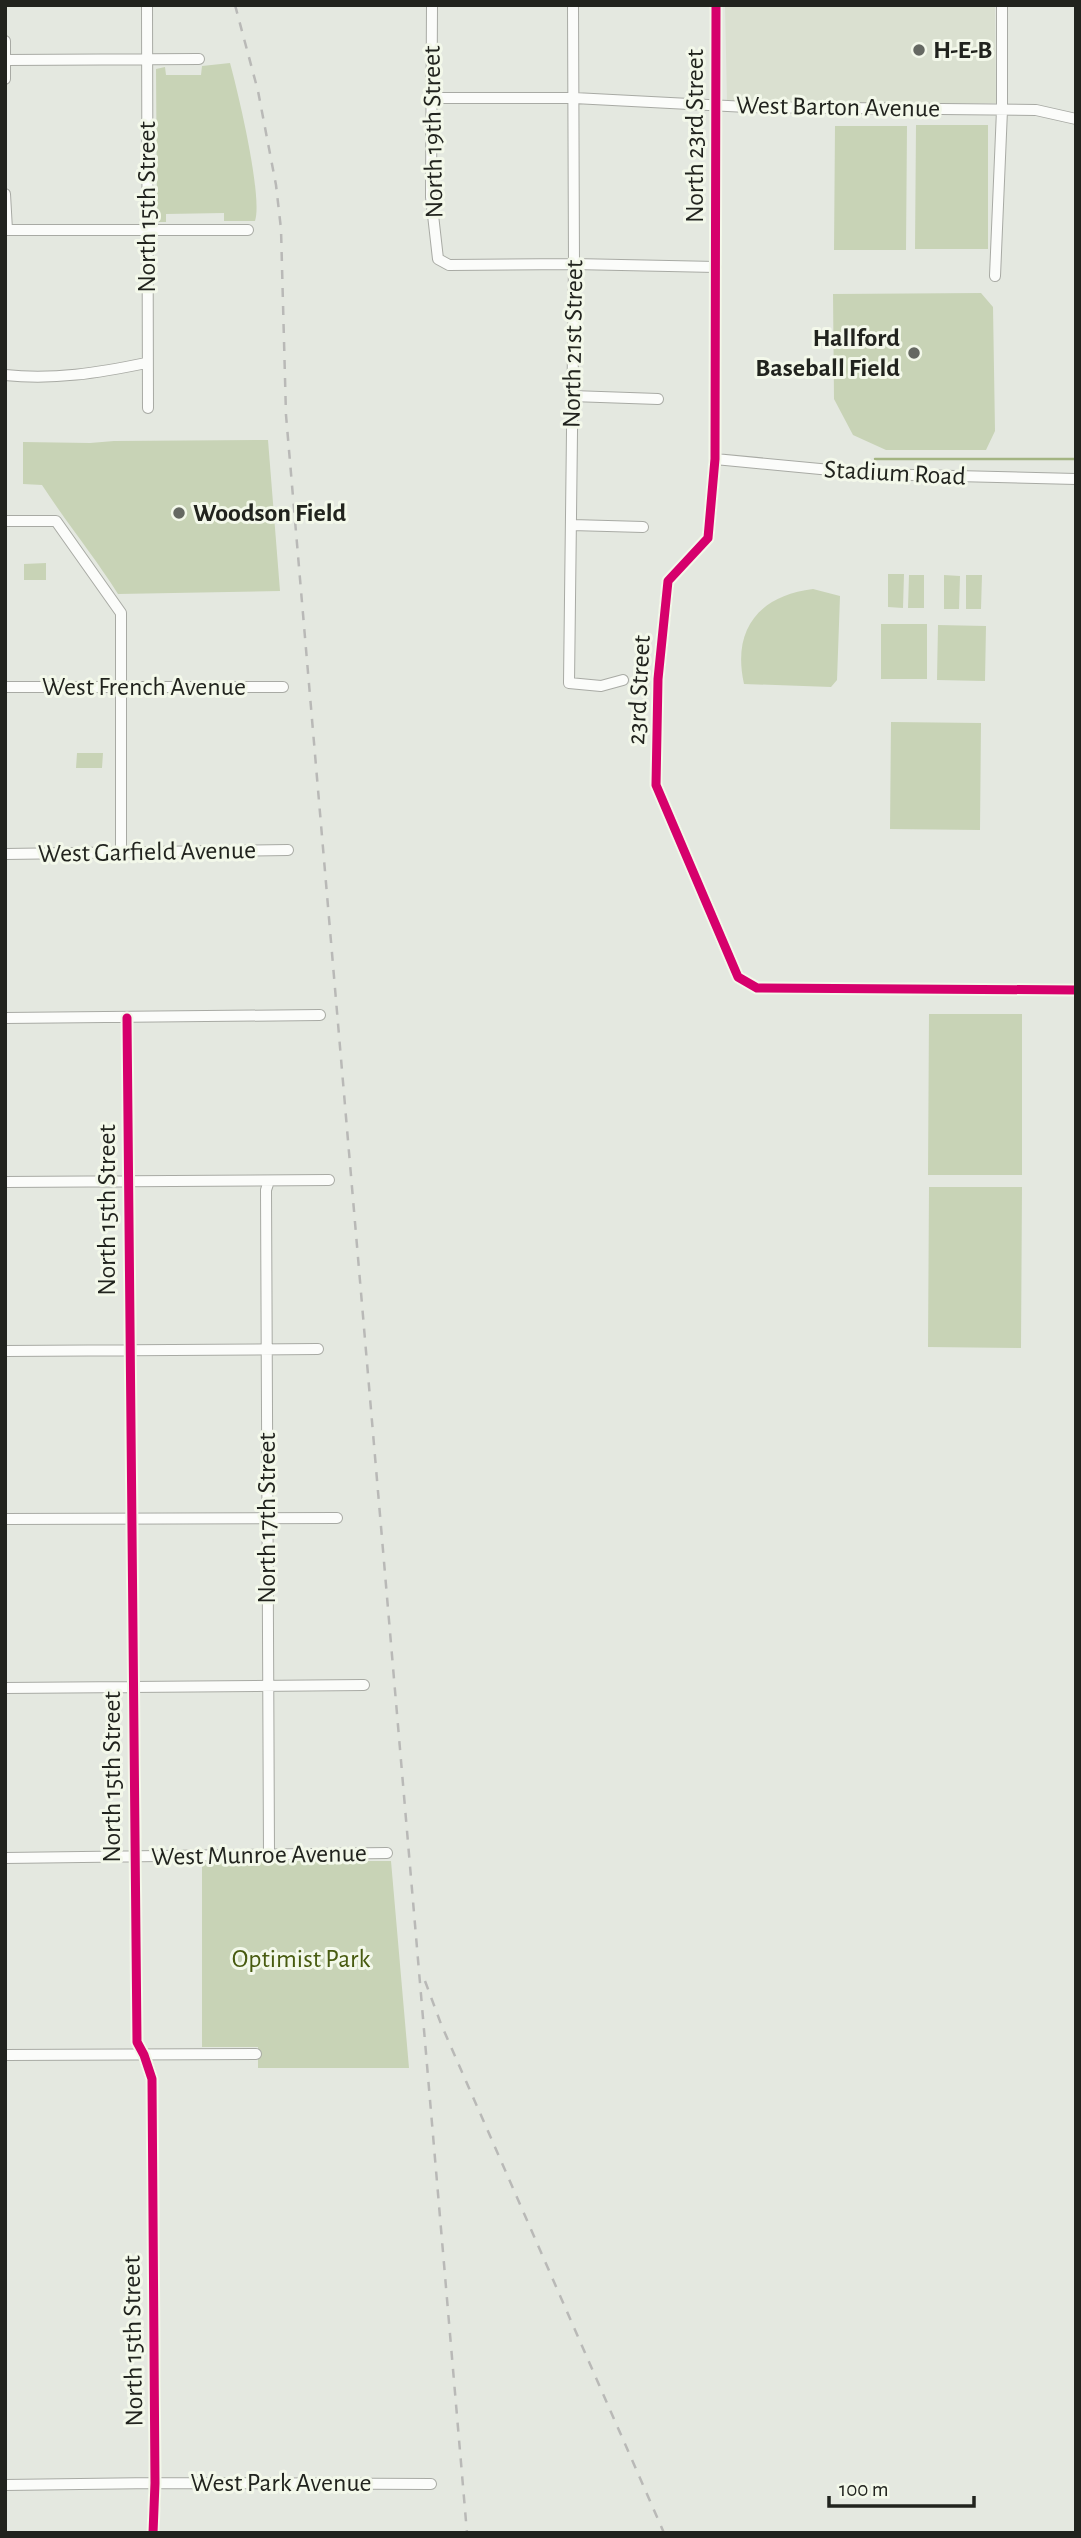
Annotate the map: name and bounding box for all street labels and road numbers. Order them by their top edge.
street label: North 19th Street [418,45,448,219]
street label: North 23rd Street [682,49,708,223]
street label: West Barton Avenue [736,92,940,122]
street label: North 15th Street [134,121,160,293]
street label: North 21st Street [559,260,587,428]
street label: Stadium Road [823,456,967,490]
street label: 23rd Street [623,634,655,746]
street label: West French Avenue [42,674,246,700]
street label: West Garfield Avenue [38,837,256,867]
street label: North 15th Street [94,1124,120,1296]
street label: North 17th Street [254,1432,280,1604]
street label: North 15th Street [99,1691,125,1863]
street label: West Munroe Avenue [151,1840,367,1870]
street label: North 15th Street [119,2255,147,2427]
street label: West Park Avenue [190,2470,372,2496]

